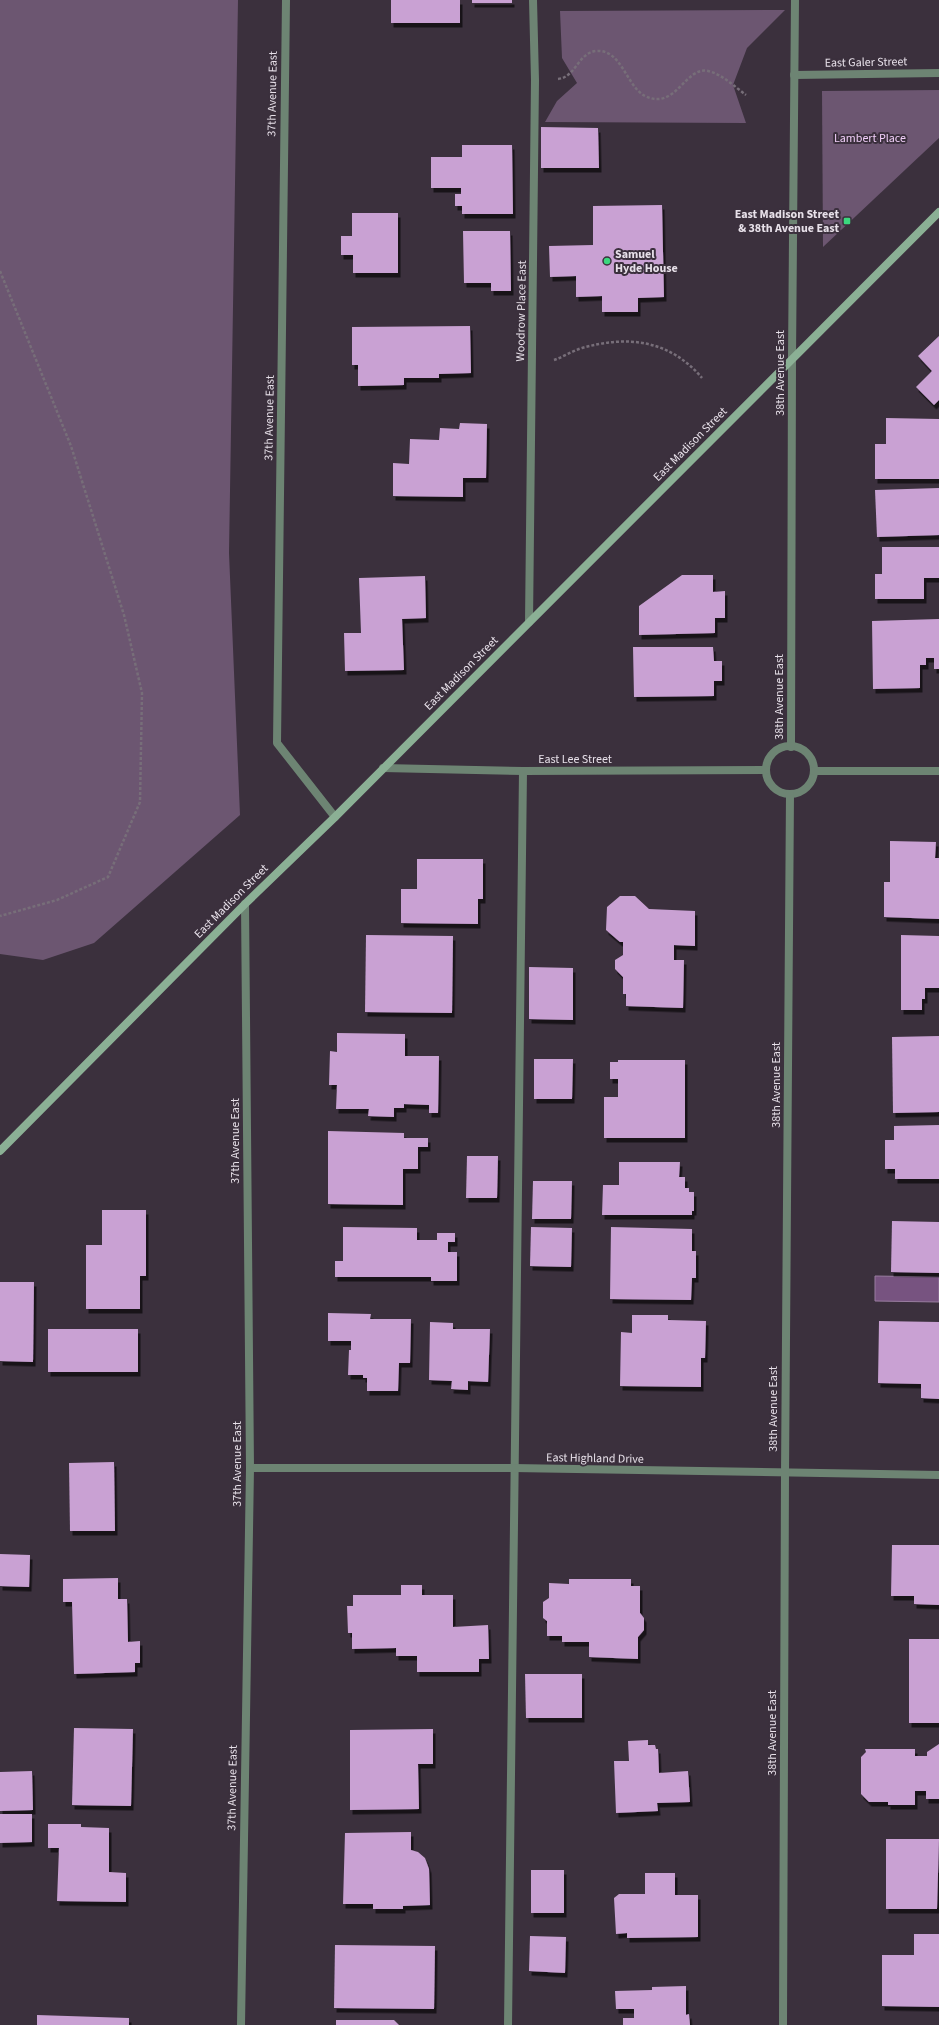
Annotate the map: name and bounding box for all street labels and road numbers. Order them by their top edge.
street label: 37th Avenue East [263,51,282,137]
street label: East Galer Street [825,53,908,72]
street label: Woodrow Place East [512,260,531,362]
street label: 38th Avenue East [772,330,789,416]
street label: 37th Avenue East [260,375,279,461]
street label: East Madison Street [649,403,731,485]
street label: East Madison Street [420,632,502,714]
street label: 38th Avenue East [771,654,788,740]
street label: East Lee Street [538,751,612,768]
street label: East Madison Street [190,860,272,942]
street label: 38th Avenue East [768,1042,785,1128]
street label: 37th Avenue East [227,1098,244,1184]
street label: 38th Avenue East [765,1366,782,1452]
street label: 37th Avenue East [229,1421,246,1507]
street label: East Highland Drive [546,1449,644,1468]
street label: 38th Avenue East [764,1690,781,1776]
street label: 37th Avenue East [223,1745,242,1831]

